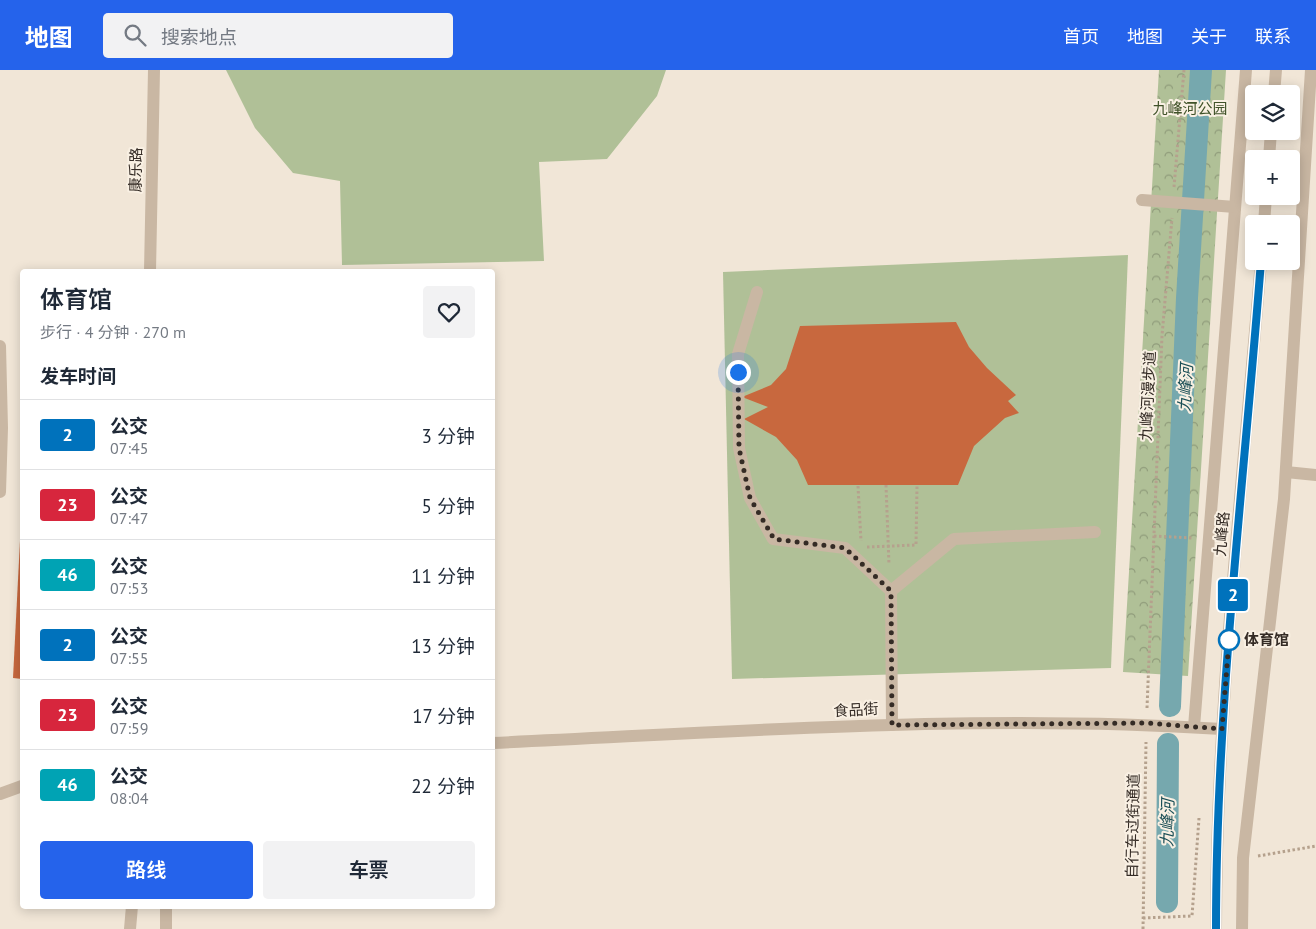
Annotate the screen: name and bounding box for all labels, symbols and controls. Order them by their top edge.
search box [103,13,453,58]
icon: search [121,21,149,49]
text: 地图 [25,22,73,53]
text: 搜索地点 [161,25,237,49]
text: 首页 [1063,25,1099,48]
text: 地图 [1127,25,1163,48]
text: 关于 [1191,25,1227,48]
text: 联系 [1255,25,1291,48]
map controls [1245,85,1300,270]
button: layers [1245,85,1300,140]
park label: 九峰河公园 [1152,99,1228,118]
street label: 康乐路 [126,147,145,193]
button: + [1245,150,1300,205]
button: − [1245,215,1300,270]
text: 体育馆 [40,284,112,315]
button: heart [423,286,475,338]
text: 步行 · 4 分钟 · 270 m [40,322,186,342]
street label: 九峰河漫步道 [1136,351,1159,441]
your location [726,360,751,385]
water label: 九峰河 [1174,361,1196,412]
text: 发车时间 [40,364,116,388]
text: 公交 [110,414,148,438]
text: 2 [62,423,73,446]
text: 3 分钟 [422,424,475,448]
text: 07:45 [110,438,148,458]
text: 公交 [110,484,148,508]
text: 23 [57,493,78,516]
text: 5 分钟 [422,494,475,518]
text: 07:47 [110,508,148,528]
street label: 九峰路 [1210,511,1233,557]
text: 公交 [110,554,148,578]
text: 46 [57,563,78,586]
text: 11 分钟 [411,564,475,588]
text: 07:53 [110,578,148,598]
line badge: 2 [1217,579,1249,611]
text: 2 [1228,583,1238,606]
text: 公交 [110,624,148,648]
marker: 体育馆 [1218,629,1240,651]
place label: 体育馆 [1244,630,1289,649]
text: 2 [62,633,73,656]
text: 13 分钟 [411,634,475,658]
text: 07:55 [110,648,148,668]
text: 公交 [110,694,148,718]
street label: 食品街 [833,699,879,720]
text: 23 [57,703,78,726]
text: 17 分钟 [412,704,475,728]
text: 07:59 [110,718,148,738]
text: 公交 [110,764,148,788]
text: 46 [57,773,78,796]
street label: 自行车过街通道 [1122,773,1143,879]
text: 22 分钟 [411,774,475,798]
text: 08:04 [110,788,148,808]
water label: 九峰河 [1157,796,1177,847]
button: 路线 [40,841,253,899]
button: 车票 [263,841,475,899]

